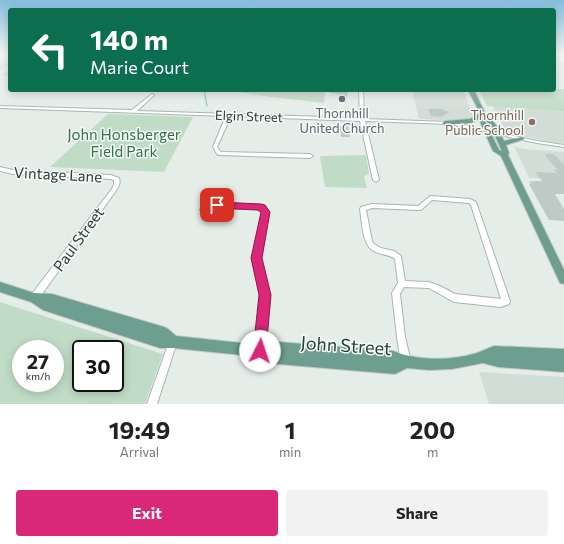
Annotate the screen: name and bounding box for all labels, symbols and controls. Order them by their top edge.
text: 140 m [90,22,168,56]
icon: left [24,24,76,76]
text: Marie Court [90,56,189,78]
marker: Thornhill United Church [337,94,347,104]
place label: Thornhill United Church [300,105,384,136]
street label: Elgin Street [215,107,283,125]
place label: Thornhill Public School [445,107,524,138]
marker: Thornhill Public School [527,117,537,127]
park label: John Honsberger Field Park [67,125,181,160]
street label: Vintage Lane [13,163,103,185]
pin [200,188,234,222]
icon: arrive [206,194,228,216]
street label: Paul Street [49,203,107,275]
position arrow [239,330,281,372]
street label: John Street [300,331,392,359]
speed limit sign: 30 [72,340,124,392]
text: 27 [27,349,49,373]
text: km/h [26,370,50,382]
text: 19:49 [109,415,170,444]
text: 1 [285,415,296,444]
text: 200 [410,415,455,444]
text: Arrival [120,444,159,460]
text: min [279,444,301,460]
text: m [427,444,438,460]
button: Exit [16,490,278,536]
button: Share [286,490,548,536]

